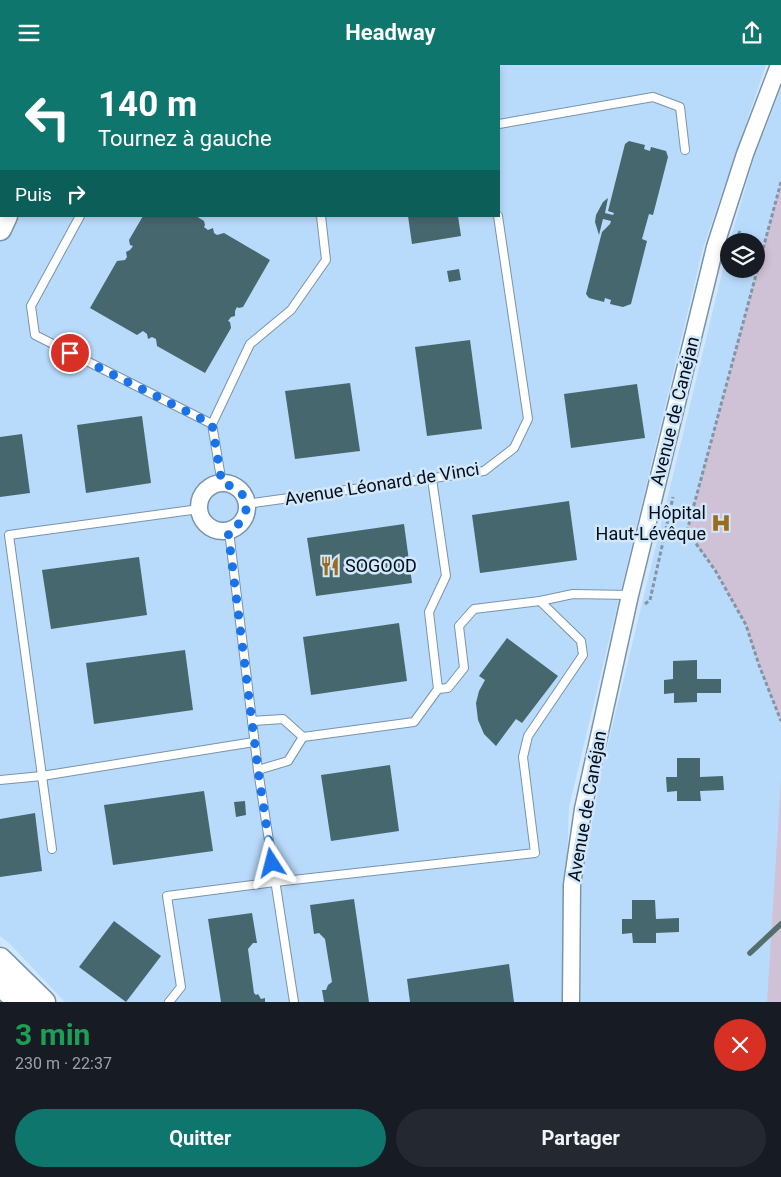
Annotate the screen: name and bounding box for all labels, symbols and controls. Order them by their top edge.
icon: menu [15,19,43,47]
icon: share [738,19,766,47]
text: Headway [345,20,436,45]
text: 140 m [98,84,197,125]
icon: left [15,85,80,150]
text: Tournez à gauche [98,126,272,151]
icon: right [62,180,90,208]
text: Puis [15,183,52,206]
map controls [720,233,765,278]
button: layers [720,233,765,278]
pin [49,332,91,374]
street label: Avenue de Canéjan [646,334,703,487]
icon: arrive [56,339,84,367]
street label: Avenue Léonard de Vinci [283,458,481,509]
place label: Hôpital Haut-Lévêque [596,502,706,544]
hospital icon: Hôpital Haut-Lévêque [710,512,732,534]
restaurant icon: SOGOOD [319,555,341,577]
place label: SOGOOD [345,555,417,576]
street label: Avenue de Canéjan [563,729,610,883]
position arrow [245,836,297,888]
text: 3 min [15,1017,90,1052]
button: close [714,1019,766,1071]
text: 230 m · 22:37 [15,1054,112,1073]
button: Quitter [15,1109,386,1167]
button: Partager [396,1109,766,1167]

